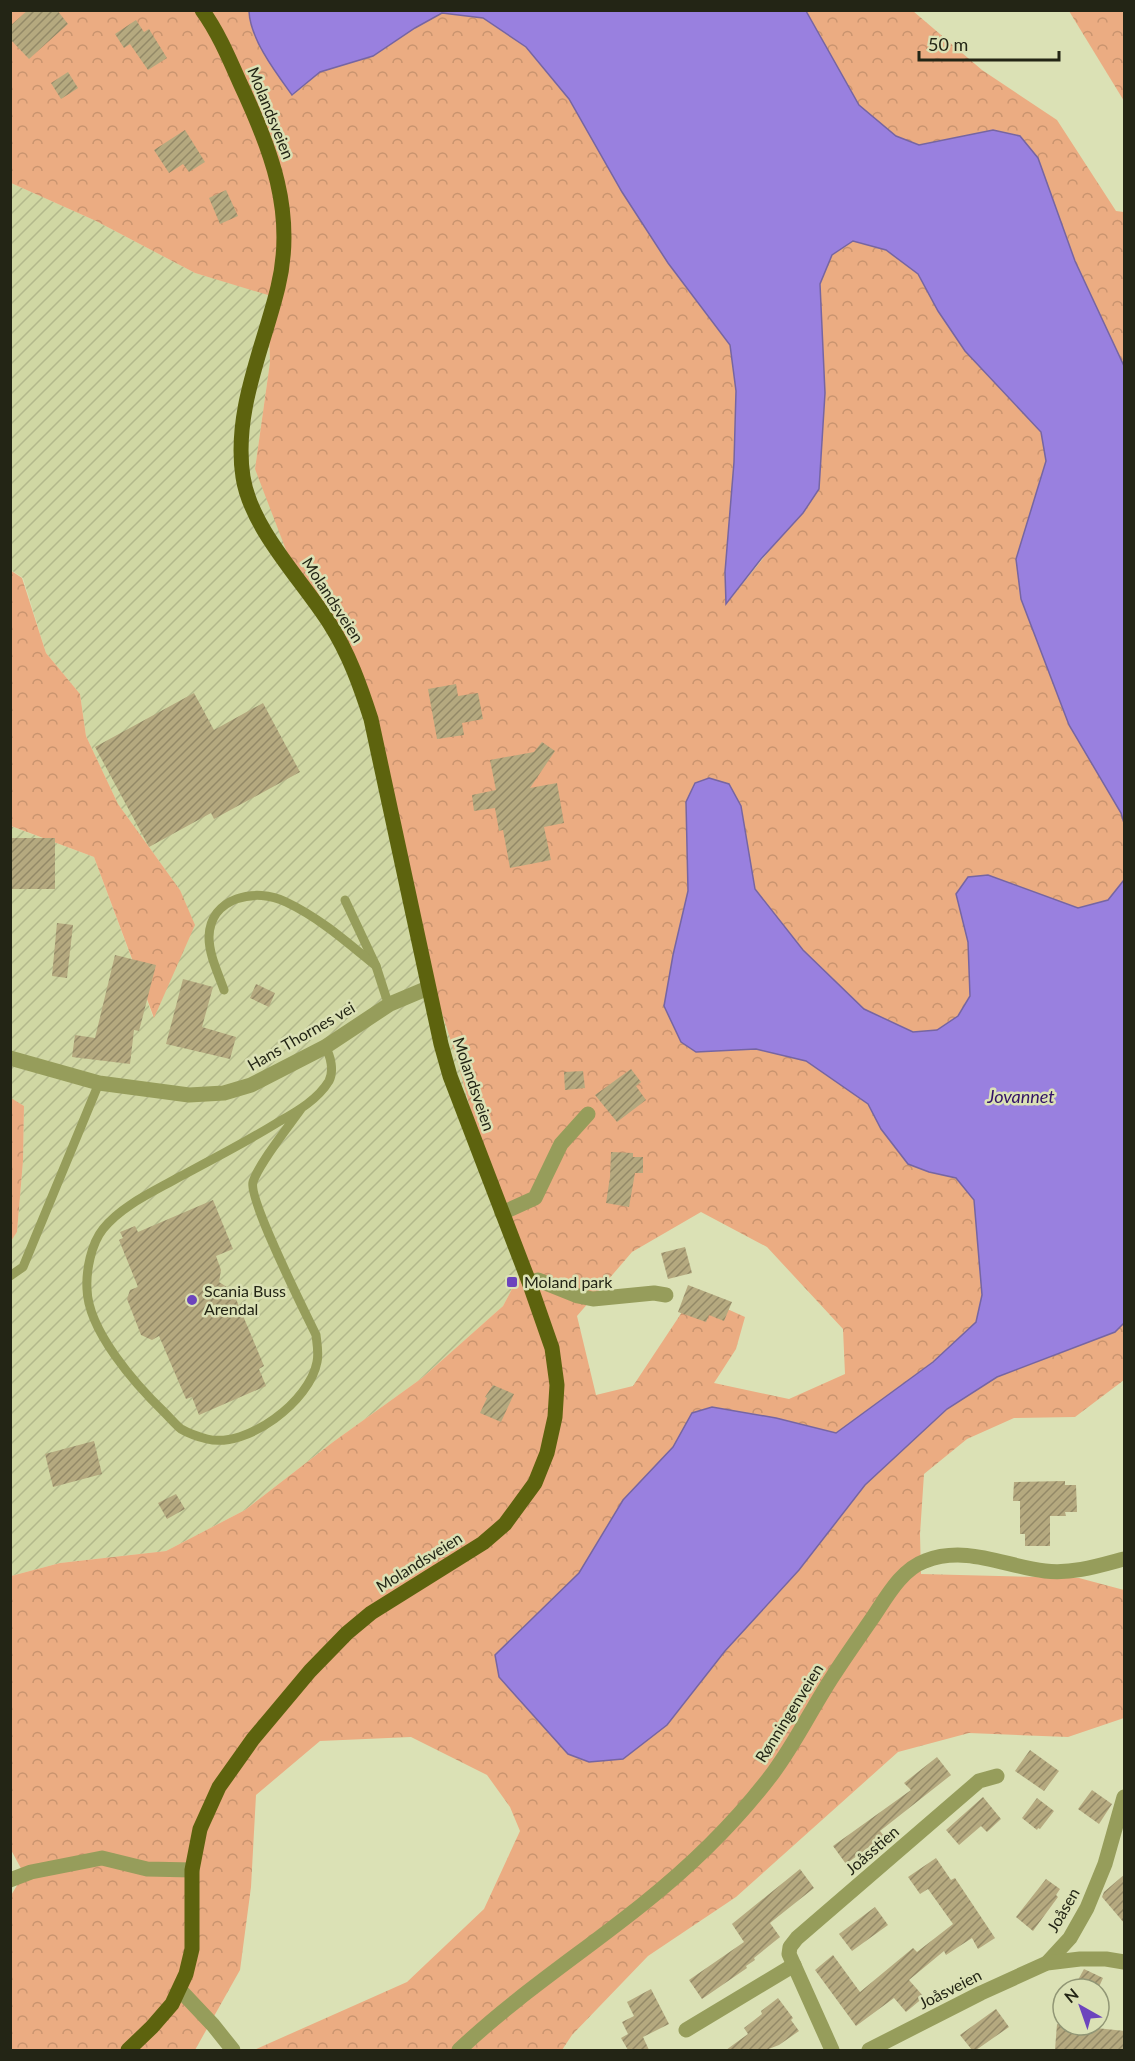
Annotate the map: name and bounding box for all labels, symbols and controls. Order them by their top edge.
scale bar [919,24,1058,62]
text: 50 m [928,33,968,55]
street label: Molandsveien [244,64,299,162]
street label: Molandsveien [299,554,368,646]
street label: Hans Thornes vei [244,997,358,1074]
street label: Molandsveien [450,1035,499,1133]
water label: Jovannet [986,1085,1055,1107]
place label: Moland park [524,1272,613,1291]
marker: Moland park [505,1275,519,1289]
place label: Scania Buss Arendal [204,1281,286,1318]
marker: Scania Buss Arendal [185,1293,199,1307]
street label: Molandsveien [372,1528,465,1596]
street label: Rønningenveien [751,1660,826,1765]
street label: Joåsstien [841,1821,902,1878]
street label: Joåsen [1042,1884,1083,1935]
street label: Joåsveien [915,1965,984,2012]
north arrow [1051,1977,1111,2037]
text: N [1060,1984,1082,2006]

